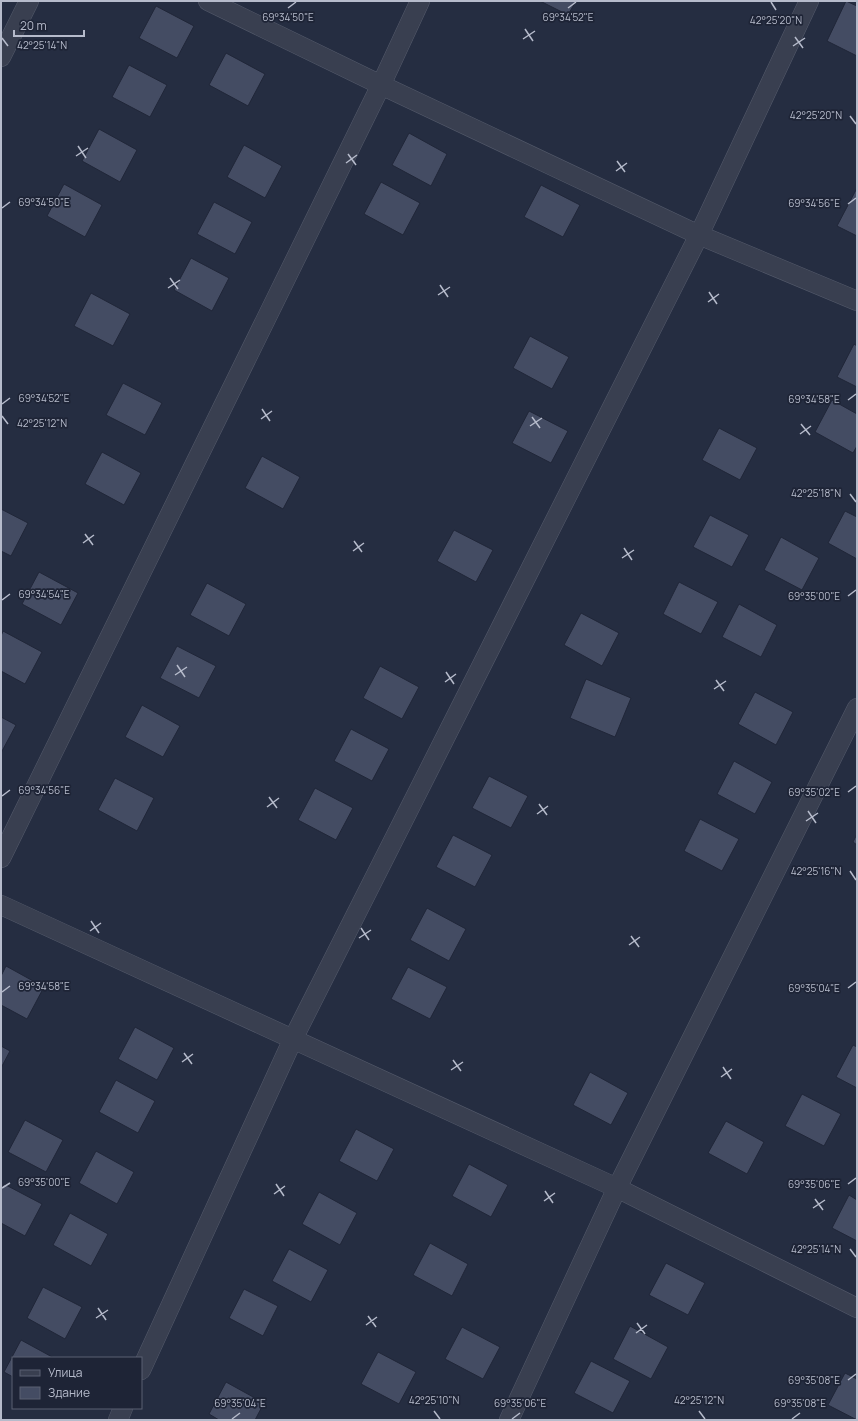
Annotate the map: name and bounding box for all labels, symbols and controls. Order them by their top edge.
text: 69°34'50"E [262,10,314,24]
text: 69°34'52"E [543,10,594,24]
scale bar [14,12,84,38]
text: 42°25'20"N [750,13,802,27]
text: 20 m [20,17,47,34]
text: 42°25'14"N [17,38,67,52]
text: 42°25'20"N [790,108,842,122]
text: 69°34'50"E [18,195,70,209]
text: 69°34'56"E [788,196,840,210]
text: 69°34'52"E [19,391,70,405]
text: 69°34'58"E [788,392,840,406]
text: 42°25'12"N [17,416,67,430]
text: 42°25'18"N [791,486,841,500]
text: 69°34'54"E [18,587,70,601]
text: 69°35'00"E [788,589,840,603]
text: 69°34'56"E [18,783,70,797]
text: 69°35'02"E [788,785,840,799]
text: 42°25'16"N [791,864,841,878]
text: 69°34'58"E [18,979,70,993]
text: 69°35'04"E [788,981,840,995]
text: 69°35'00"E [18,1175,70,1189]
text: 69°35'06"E [788,1177,840,1191]
text: 42°25'14"N [791,1242,841,1256]
legend [12,1357,142,1409]
text: Улица [48,1364,82,1381]
text: 69°35'08"E [788,1373,840,1387]
text: Здание [48,1384,90,1401]
text: 42°25'10"N [409,1393,459,1407]
text: 42°25'12"N [674,1393,724,1407]
text: 69°35'04"E [214,1396,266,1410]
text: 69°35'06"E [494,1396,546,1410]
text: 69°35'08"E [774,1396,826,1410]

